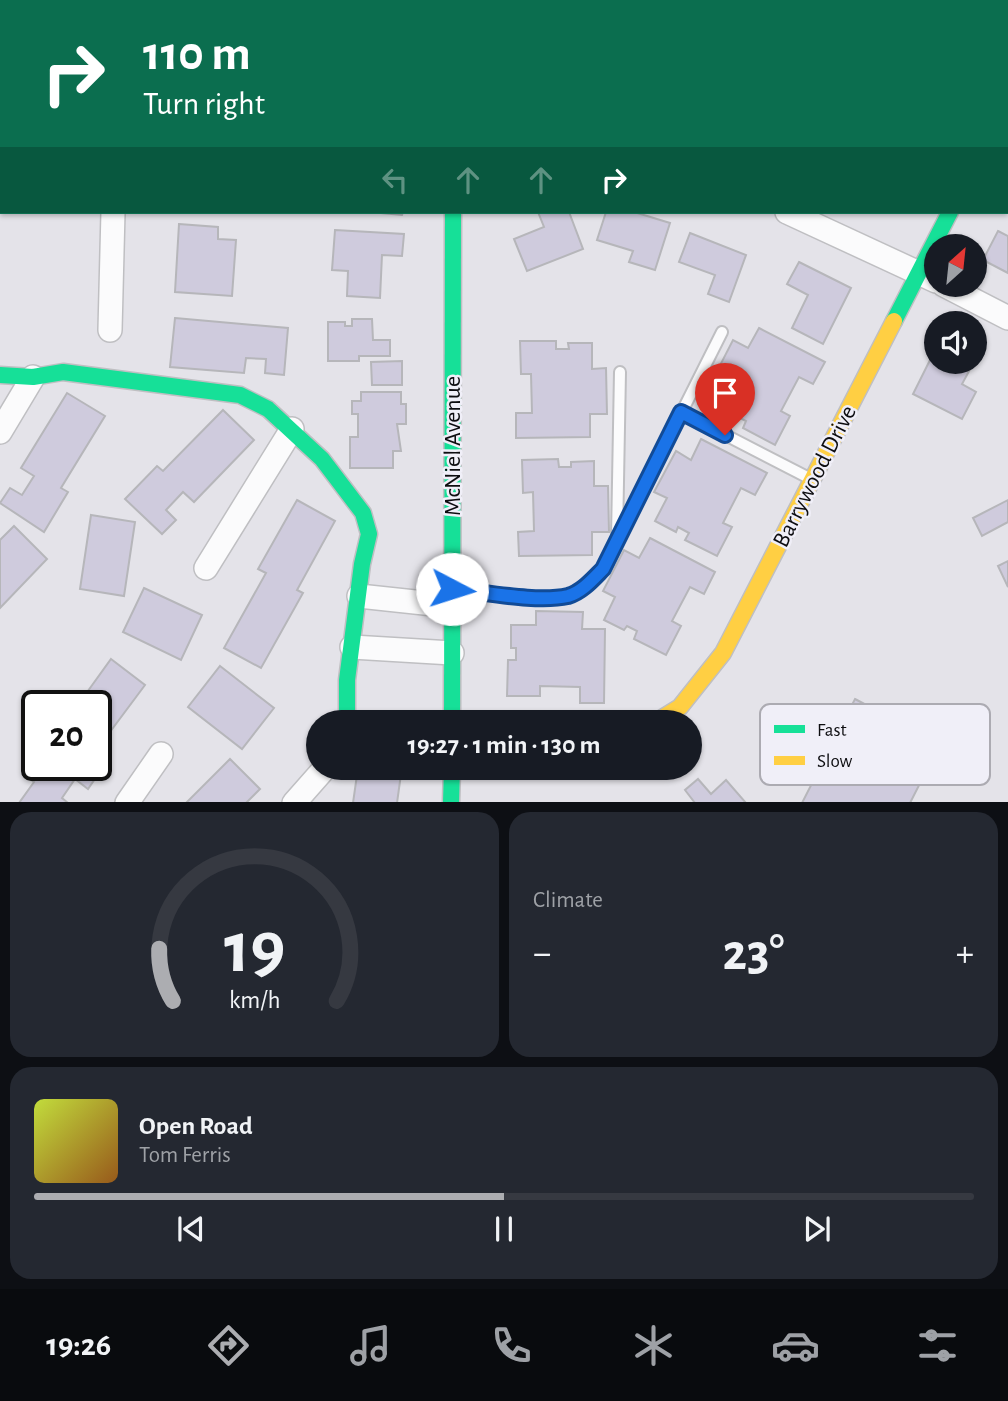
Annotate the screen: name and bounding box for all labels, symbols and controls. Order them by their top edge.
icon: right [28,28,119,119]
text: 110 m [143,30,251,79]
text: Turn right [143,88,265,120]
icon: left [376,161,414,199]
icon: ahead [449,161,487,199]
icon: ahead [522,161,560,199]
icon: right [595,161,633,199]
north arrow [924,234,987,298]
map controls [924,234,987,374]
button: sound [924,311,987,374]
pin [695,363,755,435]
icon: arrive [706,374,744,412]
street label: McNiel Avenue [441,376,465,516]
street label: Barrywood Drive [769,402,861,551]
position arrow [415,552,489,626]
speed limit sign: 20 [21,690,112,781]
legend [760,704,990,785]
text: Fast [817,721,847,740]
text: 19:27 · 1 min · 130 m [408,732,600,758]
text: Slow [817,752,853,771]
text: Climate [533,889,603,912]
text: 19 [224,913,285,986]
text: 23° [722,927,785,979]
text: − [533,935,551,973]
text: + [956,935,974,973]
text: km/h [229,987,280,1012]
text: Open Road [139,1113,253,1139]
text: Tom Ferris [139,1144,231,1167]
icon: previous [172,1210,210,1248]
icon: pause [485,1210,523,1248]
icon: next [798,1210,836,1248]
icon: directions [204,1321,253,1370]
icon: music [346,1321,395,1370]
icon: phone [487,1321,536,1370]
icon: climate [629,1321,678,1370]
icon: car [771,1321,820,1370]
icon: filters [913,1321,962,1370]
text: 19:26 [46,1329,111,1361]

